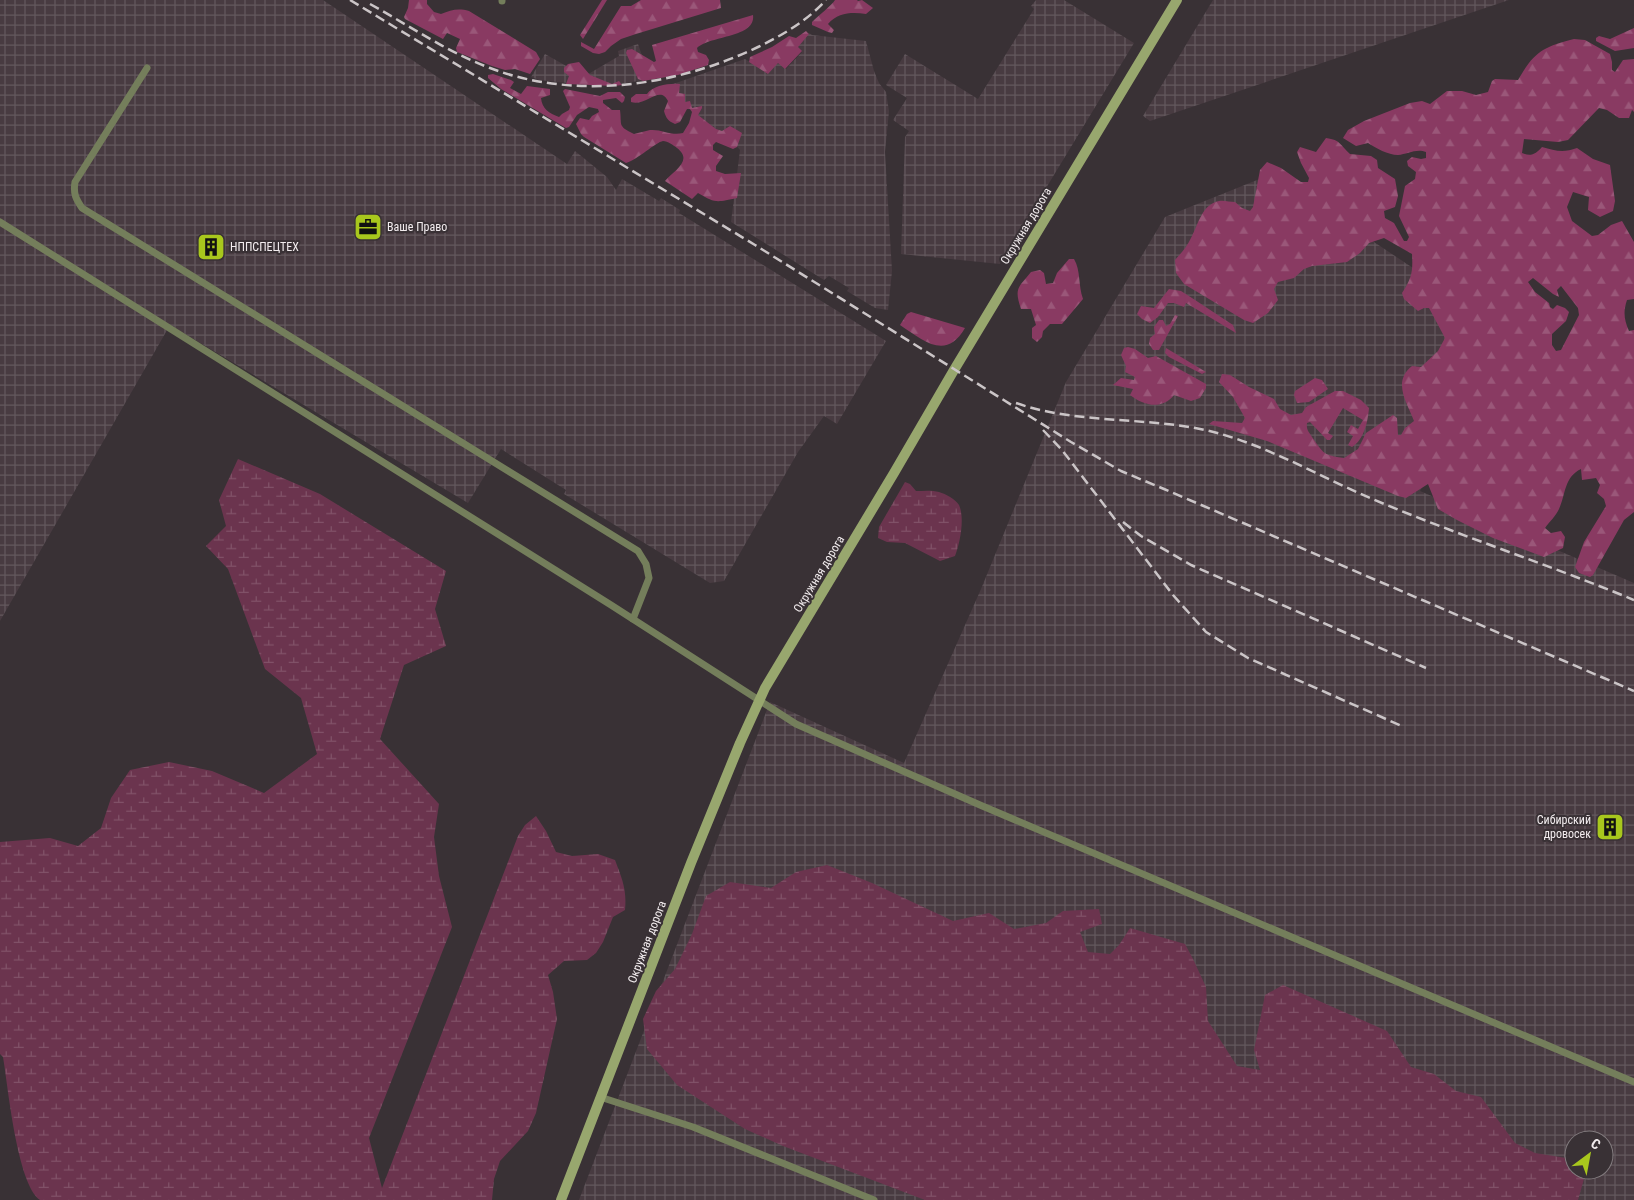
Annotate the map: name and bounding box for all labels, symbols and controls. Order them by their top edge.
street label: Окружная дорога [998,185,1054,267]
office icon: Ваше Право [353,212,383,242]
place label: Ваше Право [387,220,447,234]
building icon: НППСПЕЦТЕХ [196,232,226,262]
place label: НППСПЕЦТЕХ [230,240,299,254]
street label: Окружная дорога [791,533,847,615]
building icon: Сибирский дровосек [1595,812,1625,842]
place label: Сибирский дровосек [1537,813,1591,841]
street label: Окружная дорога [625,899,669,985]
north arrow [1564,1130,1614,1180]
text: С [1588,1135,1604,1153]

